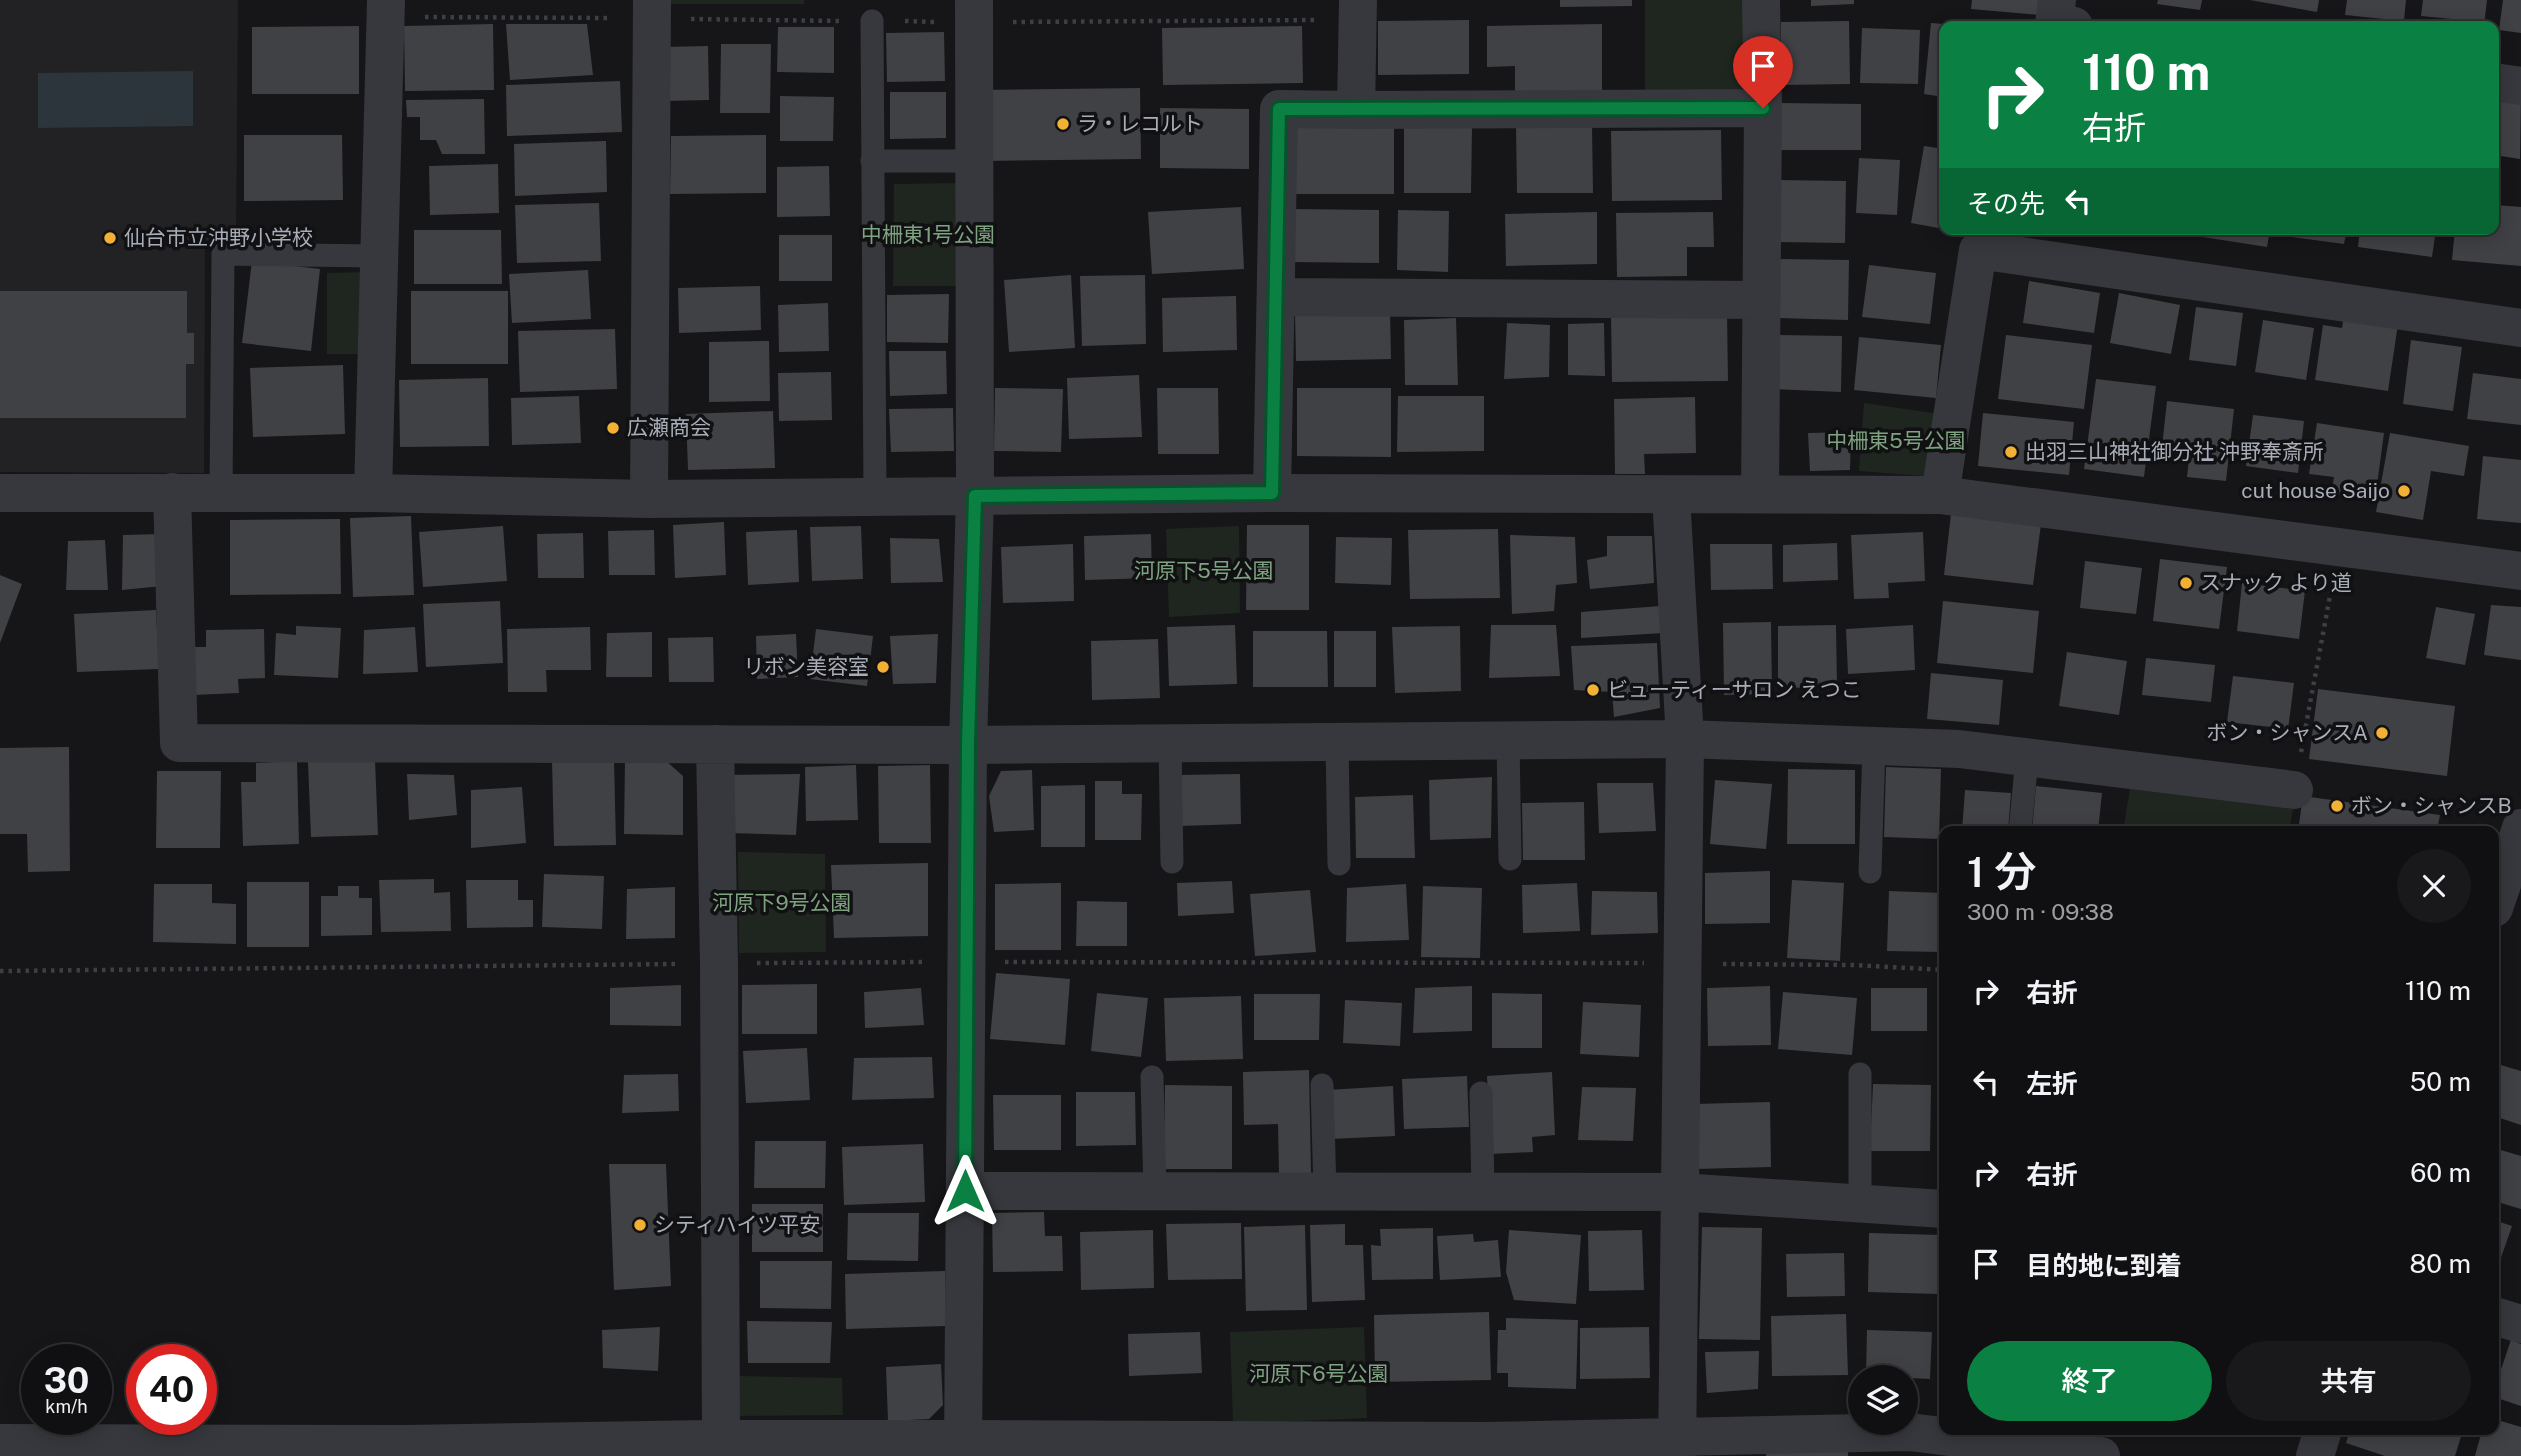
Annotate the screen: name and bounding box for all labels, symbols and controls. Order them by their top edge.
pin [1733,36,1793,108]
text: 110 m [2082,43,2210,101]
icon: arrive [1744,47,1782,85]
icon: right [1967,49,2058,140]
text: 右折 [2082,109,2146,146]
place label: ラ・レコルト [1077,111,1203,136]
marker: ラ・レコルト [1055,116,1071,132]
icon: left [2059,182,2097,220]
text: その先 [1967,188,2045,219]
park label: 中柵東1号公園 [861,222,995,247]
place label: 仙台市立沖野小学校 [124,225,313,250]
marker: 仙台市立沖野小学校 [102,230,118,246]
place label: 広瀬商会 [627,415,711,440]
marker: 広瀬商会 [605,420,621,436]
park label: 中柵東5号公園 [1826,428,1966,453]
place label: 出羽三山神社御分社 沖野奉斎所 [2025,439,2324,464]
marker: 出羽三山神社御分社 沖野奉斎所 [2003,444,2019,460]
place label: cut house Saijo [2241,478,2390,503]
marker: cut house Saijo [2396,483,2412,499]
park label: 河原下5号公園 [1134,558,1274,583]
place label: スナック より道 [2200,570,2352,595]
marker: スナック より道 [2178,575,2194,591]
place label: リボン美容室 [743,654,869,679]
marker: リボン美容室 [875,659,891,675]
place label: ビューティーサロン えつこ [1607,677,1862,702]
marker: ビューティーサロン えつこ [1585,682,1601,698]
place label: ボン・シャンスA [2207,720,2368,745]
marker: ボン・シャンスA [2374,725,2390,741]
place label: ボン・シャンスB [2351,793,2512,818]
marker: ボン・シャンスB [2329,798,2345,814]
text: 1 分 [1967,847,2036,896]
button: close [2397,849,2471,923]
park label: 河原下9号公園 [712,890,852,915]
text: 300 m · 09:38 [1967,898,2114,925]
icon: right [1967,972,2005,1010]
text: 110 m [2405,975,2471,1006]
text: 右折 [2026,977,2078,1008]
icon: left [1967,1063,2005,1101]
text: 50 m [2410,1066,2471,1097]
text: 左折 [2026,1068,2078,1099]
position arrow [928,1154,1002,1228]
icon: right [1967,1154,2005,1192]
text: 60 m [2410,1157,2471,1188]
text: 右折 [2026,1159,2078,1190]
place label: シティハイツ平安 [654,1212,820,1237]
marker: シティハイツ平安 [632,1217,648,1233]
icon: arrive [1967,1245,2005,1283]
text: 80 m [2410,1248,2471,1279]
text: 目的地に到着 [2026,1250,2182,1281]
button: 終了 [1967,1341,2212,1421]
button: 共有 [2226,1341,2471,1421]
speed limit sign: 40 [126,1344,217,1435]
text: 30 [44,1360,89,1401]
park label: 河原下6号公園 [1249,1361,1389,1386]
map controls [1848,1365,1918,1435]
button: layers [1848,1365,1918,1435]
text: km/h [45,1396,88,1417]

